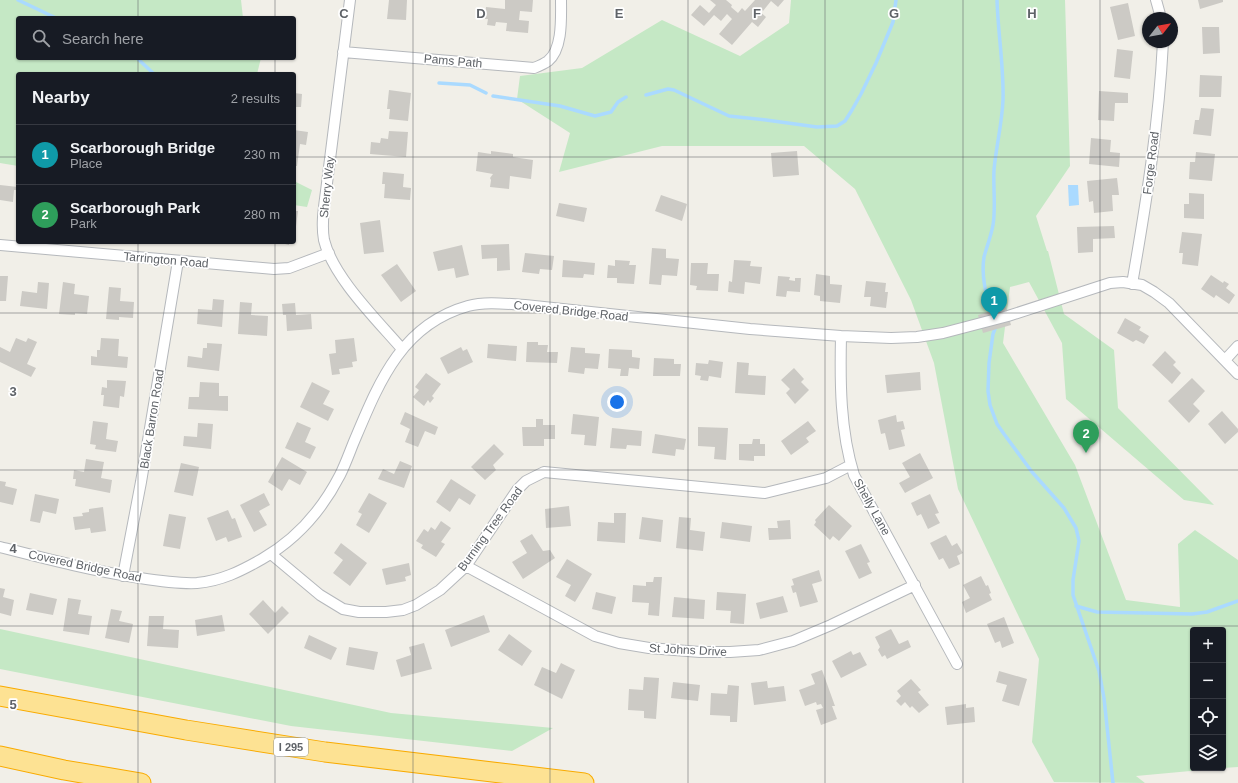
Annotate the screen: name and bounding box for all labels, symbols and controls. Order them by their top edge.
text: C [339,6,349,21]
text: D [476,6,486,21]
text: E [615,6,624,21]
text: F [753,6,761,21]
text: G [889,6,899,21]
text: H [1027,6,1037,21]
north arrow [1142,12,1178,48]
search box [16,16,296,60]
icon: search [30,27,52,49]
text: Search here [62,30,144,47]
street label: Pams Path [423,51,483,71]
text: Nearby [32,88,90,107]
text: 2 results [231,91,280,106]
street label: Forge Road [1140,131,1162,195]
text: Scarborough Bridge [70,139,215,156]
text: 1 [41,147,49,162]
text: 230 m [244,147,280,162]
street label: Sherry Way [317,155,337,219]
text: Place [70,156,103,171]
text: Scarborough Park [70,199,200,216]
text: 2 [41,207,49,222]
text: 280 m [244,207,280,222]
text: Park [70,216,97,231]
street label: Tarrington Road [123,249,209,271]
pin: 1 [981,287,1007,320]
street label: Covered Bridge Road [513,298,629,324]
street label: Black Barron Road [137,368,167,470]
text: 3 [9,384,17,399]
your location [607,392,627,412]
pin: 2 [1073,420,1099,453]
street label: Shelly Lane [851,476,893,538]
street label: Burning Tree Road [455,484,525,574]
text: 4 [9,541,17,556]
street label: Covered Bridge Road [27,547,143,585]
map controls [1190,627,1226,771]
button: + [1190,627,1226,663]
street label: St Johns Drive [649,641,728,659]
button: − [1190,663,1226,699]
text: 5 [9,697,17,712]
button: locate [1190,699,1226,735]
button: layers [1190,735,1226,771]
road number: I 295 [274,738,308,756]

